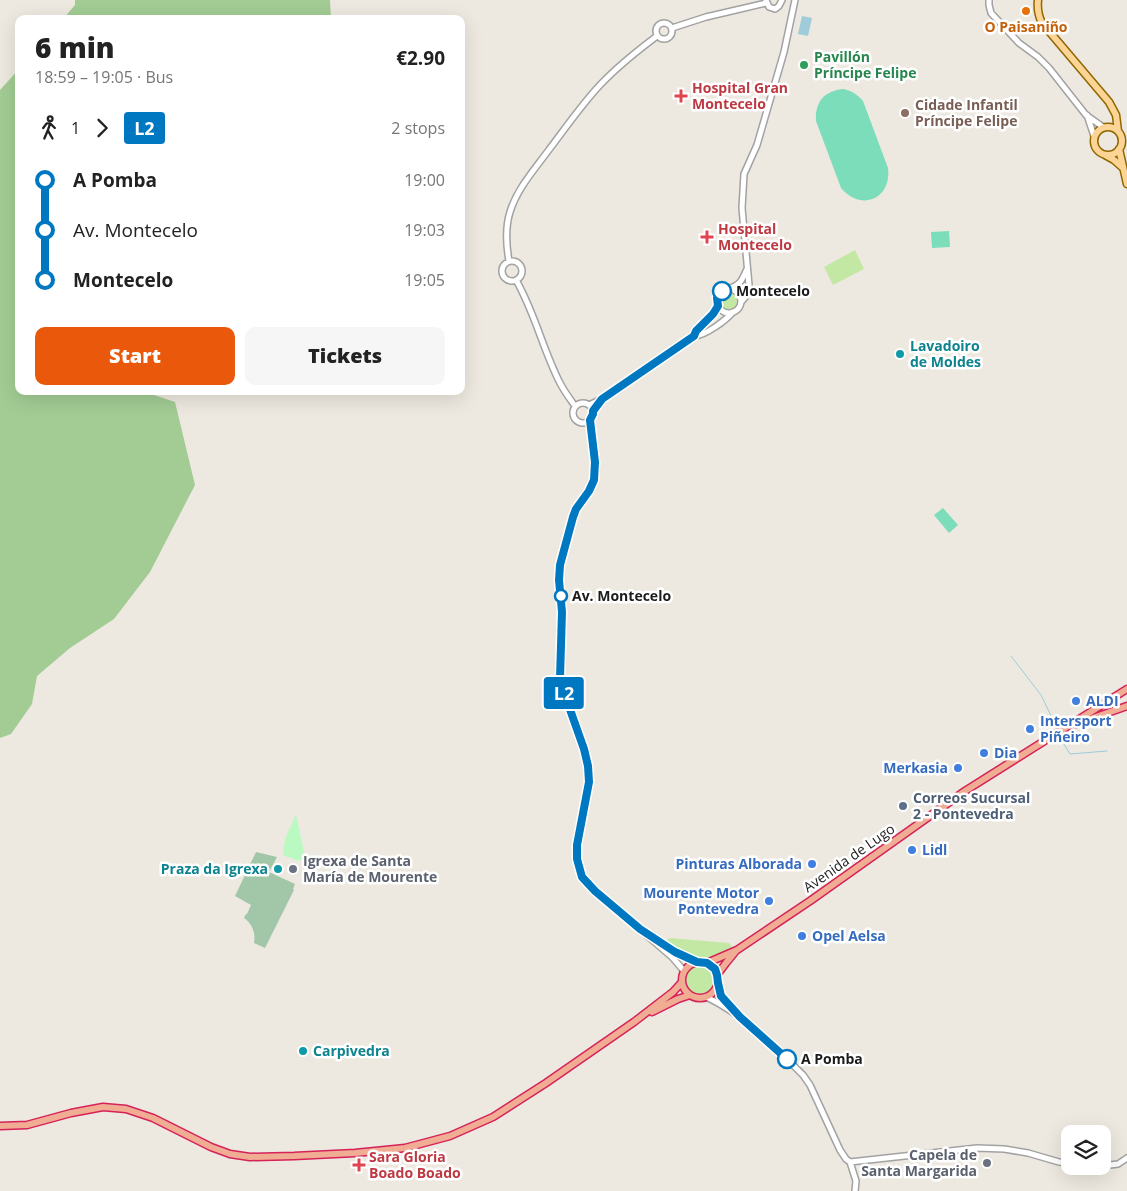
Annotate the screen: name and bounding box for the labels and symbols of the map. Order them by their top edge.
marker: O Paisaniño [1020,5,1032,17]
place label: O Paisaniño [984,17,1068,36]
place label: Pavillón Príncipe Felipe [814,47,917,82]
marker: Pavillón Príncipe Felipe [798,59,810,71]
place label: Hospital Gran Montecelo [692,78,788,113]
marker: Hospital Gran Montecelo [674,89,688,103]
place label: Cidade Infantil Príncipe Felipe [915,95,1018,130]
marker: Cidade Infantil Príncipe Felipe [899,107,911,119]
place label: Hospital Montecelo [718,219,792,254]
marker: Hospital Montecelo [700,230,714,244]
marker: Montecelo [712,281,732,301]
place label: Montecelo [736,281,810,300]
place label: Lavadoiro de Moldes [910,336,981,371]
marker: Lavadoiro de Moldes [894,348,906,360]
place label: Av. Montecelo [572,586,671,605]
marker: Av. Montecelo [554,589,568,603]
line badge: L2 [542,677,586,709]
place label: ALDI [1086,691,1119,710]
marker: ALDI [1070,695,1082,707]
place label: Intersport Piñeiro [1040,711,1111,746]
marker: Intersport Piñeiro [1024,723,1036,735]
place label: Dia [994,743,1017,762]
marker: Dia [978,747,990,759]
place label: Merkasia [883,758,948,777]
marker: Merkasia [952,762,964,774]
place label: Correos Sucursal 2 - Pontevedra [913,788,1030,823]
marker: Correos Sucursal 2 - Pontevedra [897,800,909,812]
street label: Avenida de Lugo [799,819,898,896]
place label: Lidl [922,840,947,859]
marker: Lidl [906,844,918,856]
place label: Igrexa de Santa María de Mourente [303,851,437,886]
place label: Pinturas Alborada [675,854,802,873]
marker: Pinturas Alborada [806,858,818,870]
place label: Praza da Igrexa [161,859,268,878]
marker: Praza da Igrexa [272,863,284,875]
marker: Igrexa de Santa María de Mourente [287,863,299,875]
place label: Mourente Motor Pontevedra [643,883,760,918]
marker: Mourente Motor Pontevedra [763,895,775,907]
place label: Opel Aelsa [812,926,886,945]
marker: Opel Aelsa [796,930,808,942]
place label: Carpivedra [313,1041,390,1060]
marker: Carpivedra [297,1045,309,1057]
marker: A Pomba [777,1049,797,1069]
place label: A Pomba [801,1049,863,1068]
place label: Capela de Santa Margarida [861,1145,977,1180]
place label: Sara Gloria Boado Boado [369,1147,461,1182]
marker: Capela de Santa Margarida [981,1157,993,1169]
marker: Sara Gloria Boado Boado [353,1159,365,1171]

